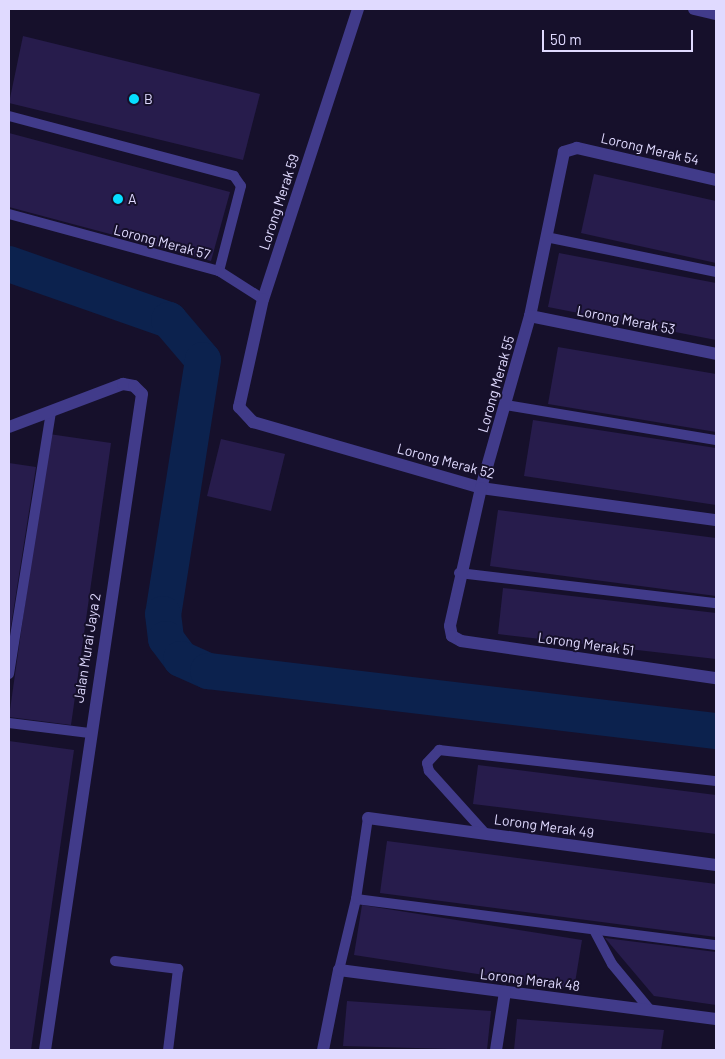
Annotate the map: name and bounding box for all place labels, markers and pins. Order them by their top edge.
place label: B [144,91,153,107]
marker: B [128,93,140,105]
place label: A [128,191,136,207]
marker: A [112,193,124,205]

